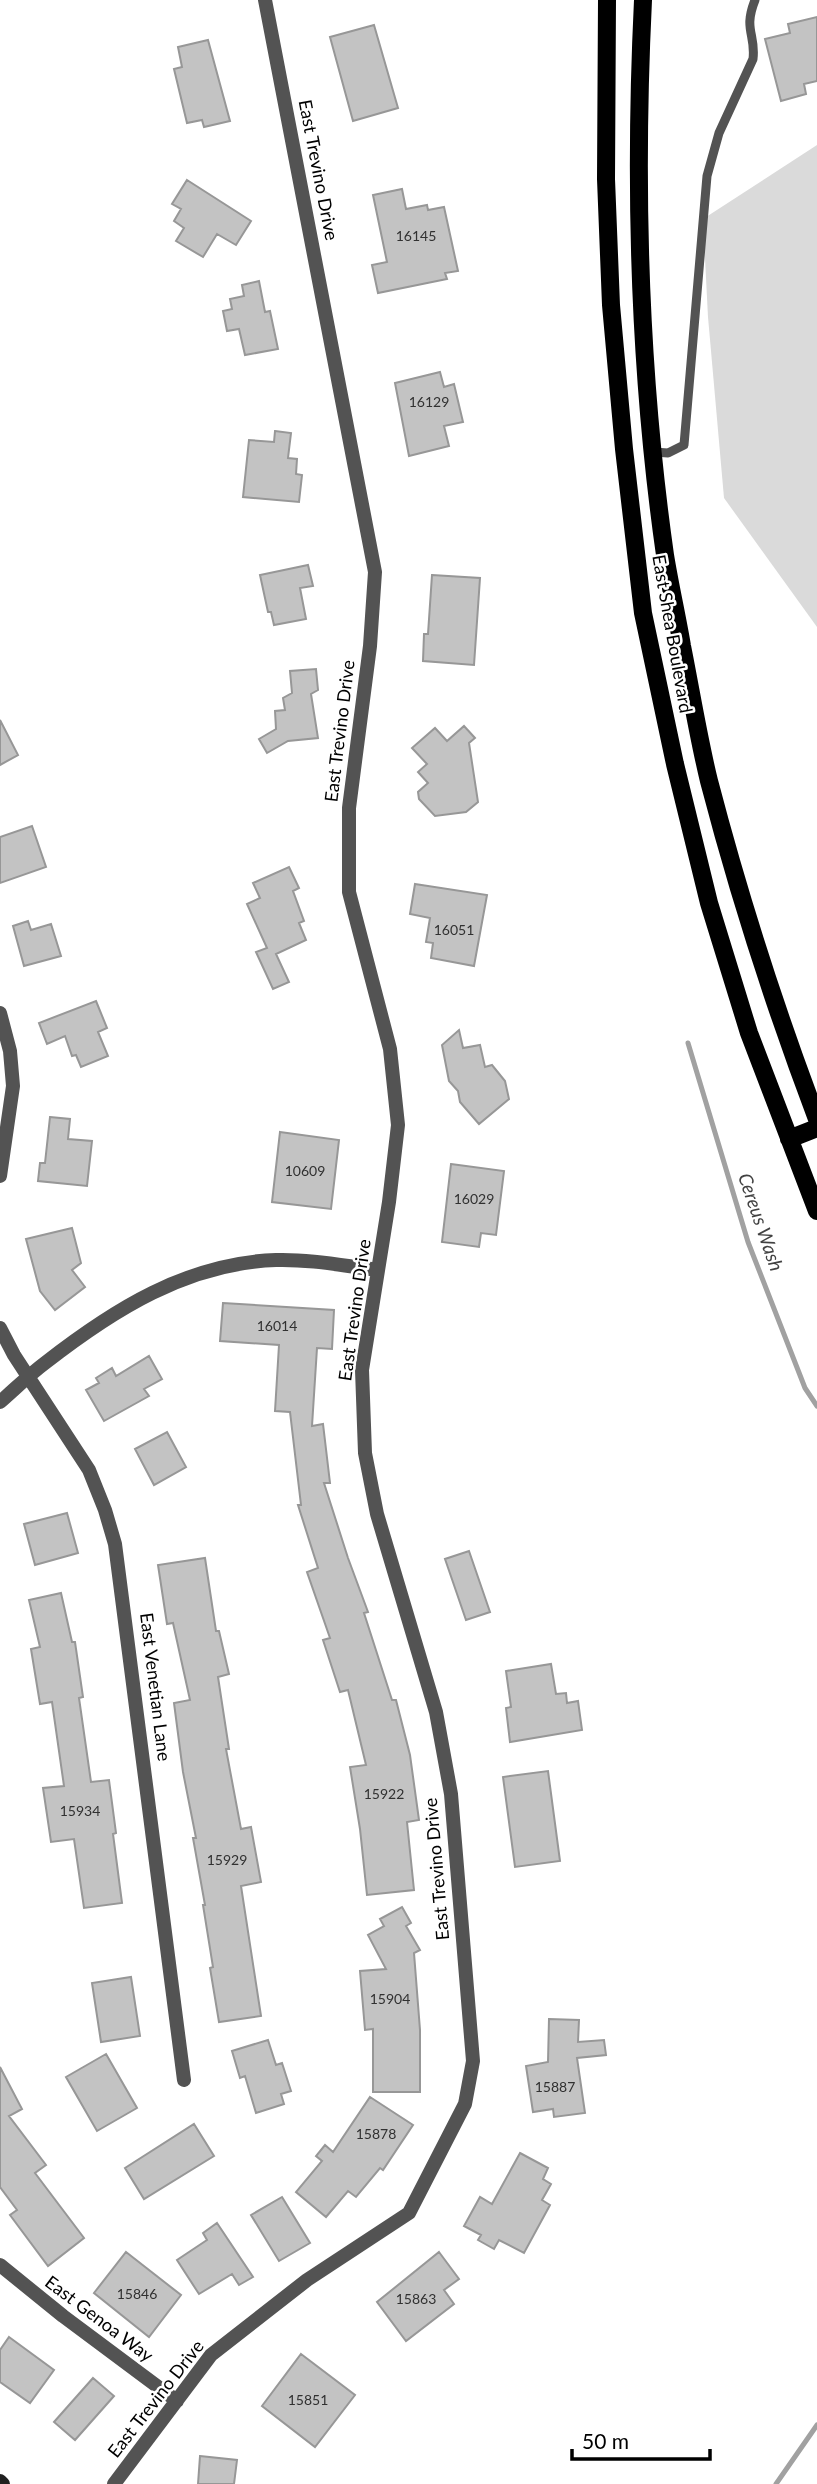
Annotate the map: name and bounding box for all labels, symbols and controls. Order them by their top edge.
street label: East Trevino Drive [295,97,343,242]
house number: 16145 [396,227,436,244]
house number: 16129 [409,393,449,410]
street label: East Shea Boulevard [648,553,698,715]
street label: East Trevino Drive [319,659,359,803]
house number: 16051 [434,921,474,938]
house number: 10609 [285,1162,325,1179]
water label: Cereus Wash [734,1170,789,1274]
house number: 16029 [454,1190,494,1207]
street label: East Trevino Drive [333,1237,375,1382]
house number: 16014 [257,1317,297,1334]
street label: East Venetian Lane [136,1611,176,1763]
house number: 15922 [364,1785,404,1802]
street label: East Trevino Drive [419,1797,453,1941]
house number: 15934 [60,1802,100,1819]
house number: 15929 [207,1851,247,1868]
house number: 15904 [370,1990,410,2007]
house number: 15887 [535,2078,575,2095]
house number: 15878 [356,2125,396,2142]
street label: East Genoa Way [41,2270,159,2366]
house number: 15846 [117,2285,157,2302]
house number: 15863 [396,2290,436,2307]
street label: East Trevino Drive [103,2335,208,2462]
house number: 15851 [288,2391,328,2408]
scale bar [572,2418,710,2462]
text: 50 m [582,2428,629,2453]

